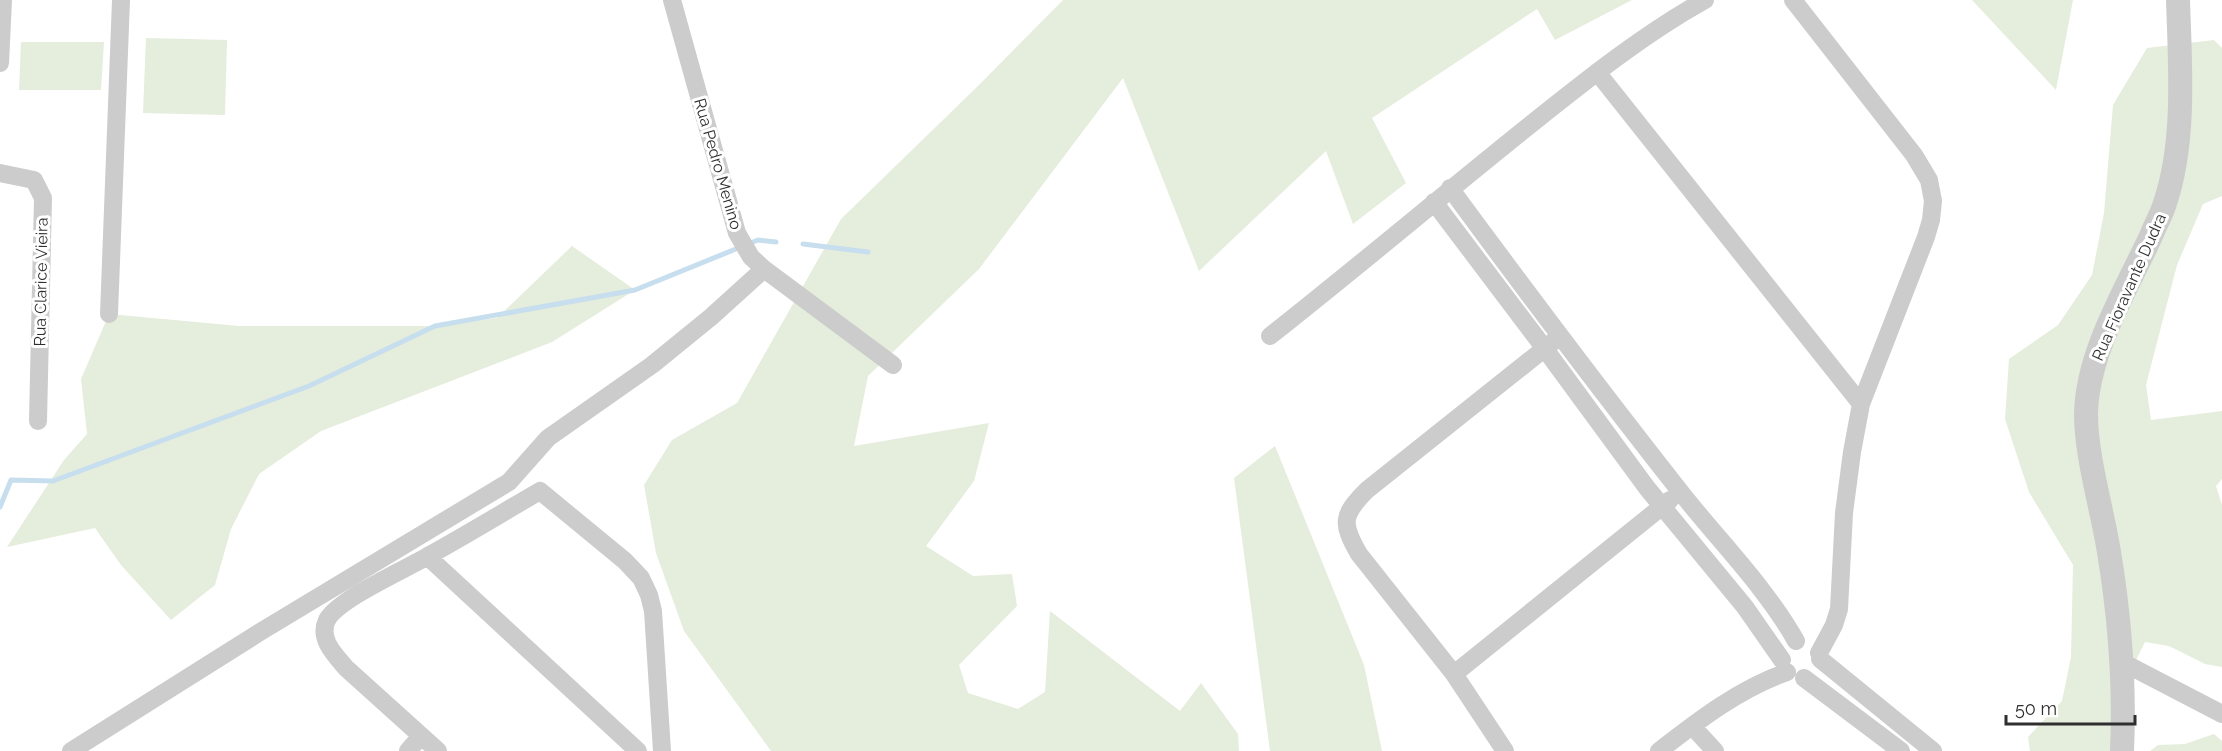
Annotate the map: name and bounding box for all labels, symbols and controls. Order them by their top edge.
street label: Rua Pedro Menino [690,96,746,232]
street label: Rua Fioravante Dudra [2088,210,2170,364]
street label: Rua Clarice Vieira [30,217,52,347]
scale bar [2006,688,2135,726]
text: 50 m [2015,698,2057,719]

